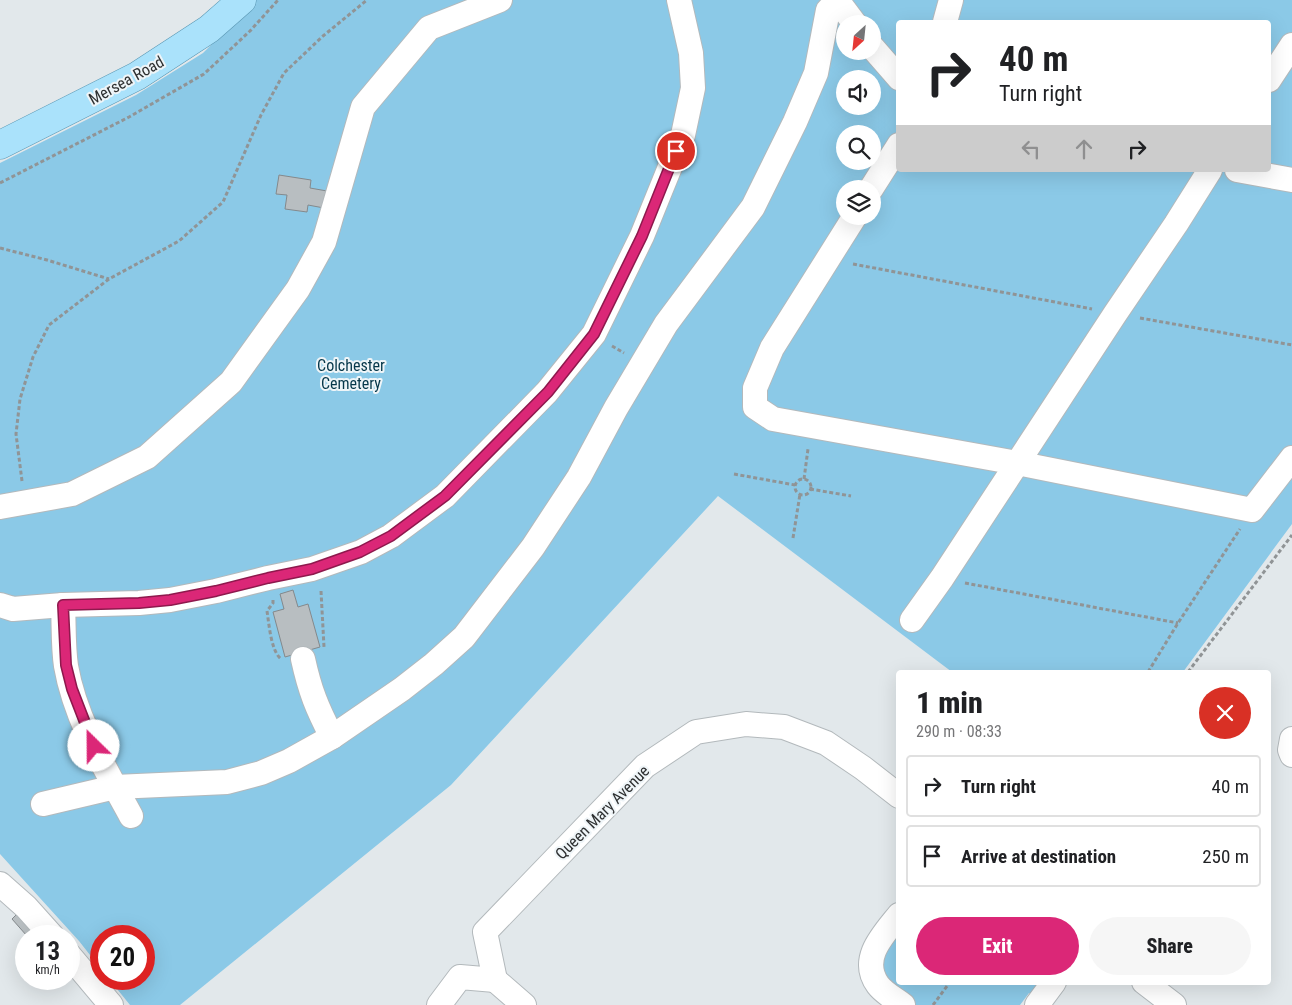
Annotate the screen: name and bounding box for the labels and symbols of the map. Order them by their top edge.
north arrow [836,15,881,60]
street label: Mersea Road [85,52,167,109]
pin [655,130,697,172]
park label: Colchester Cemetery [317,356,385,393]
position arrow [67,719,119,771]
street label: Queen Mary Avenue [551,761,653,863]
speed limit sign: 20 [90,925,155,990]

